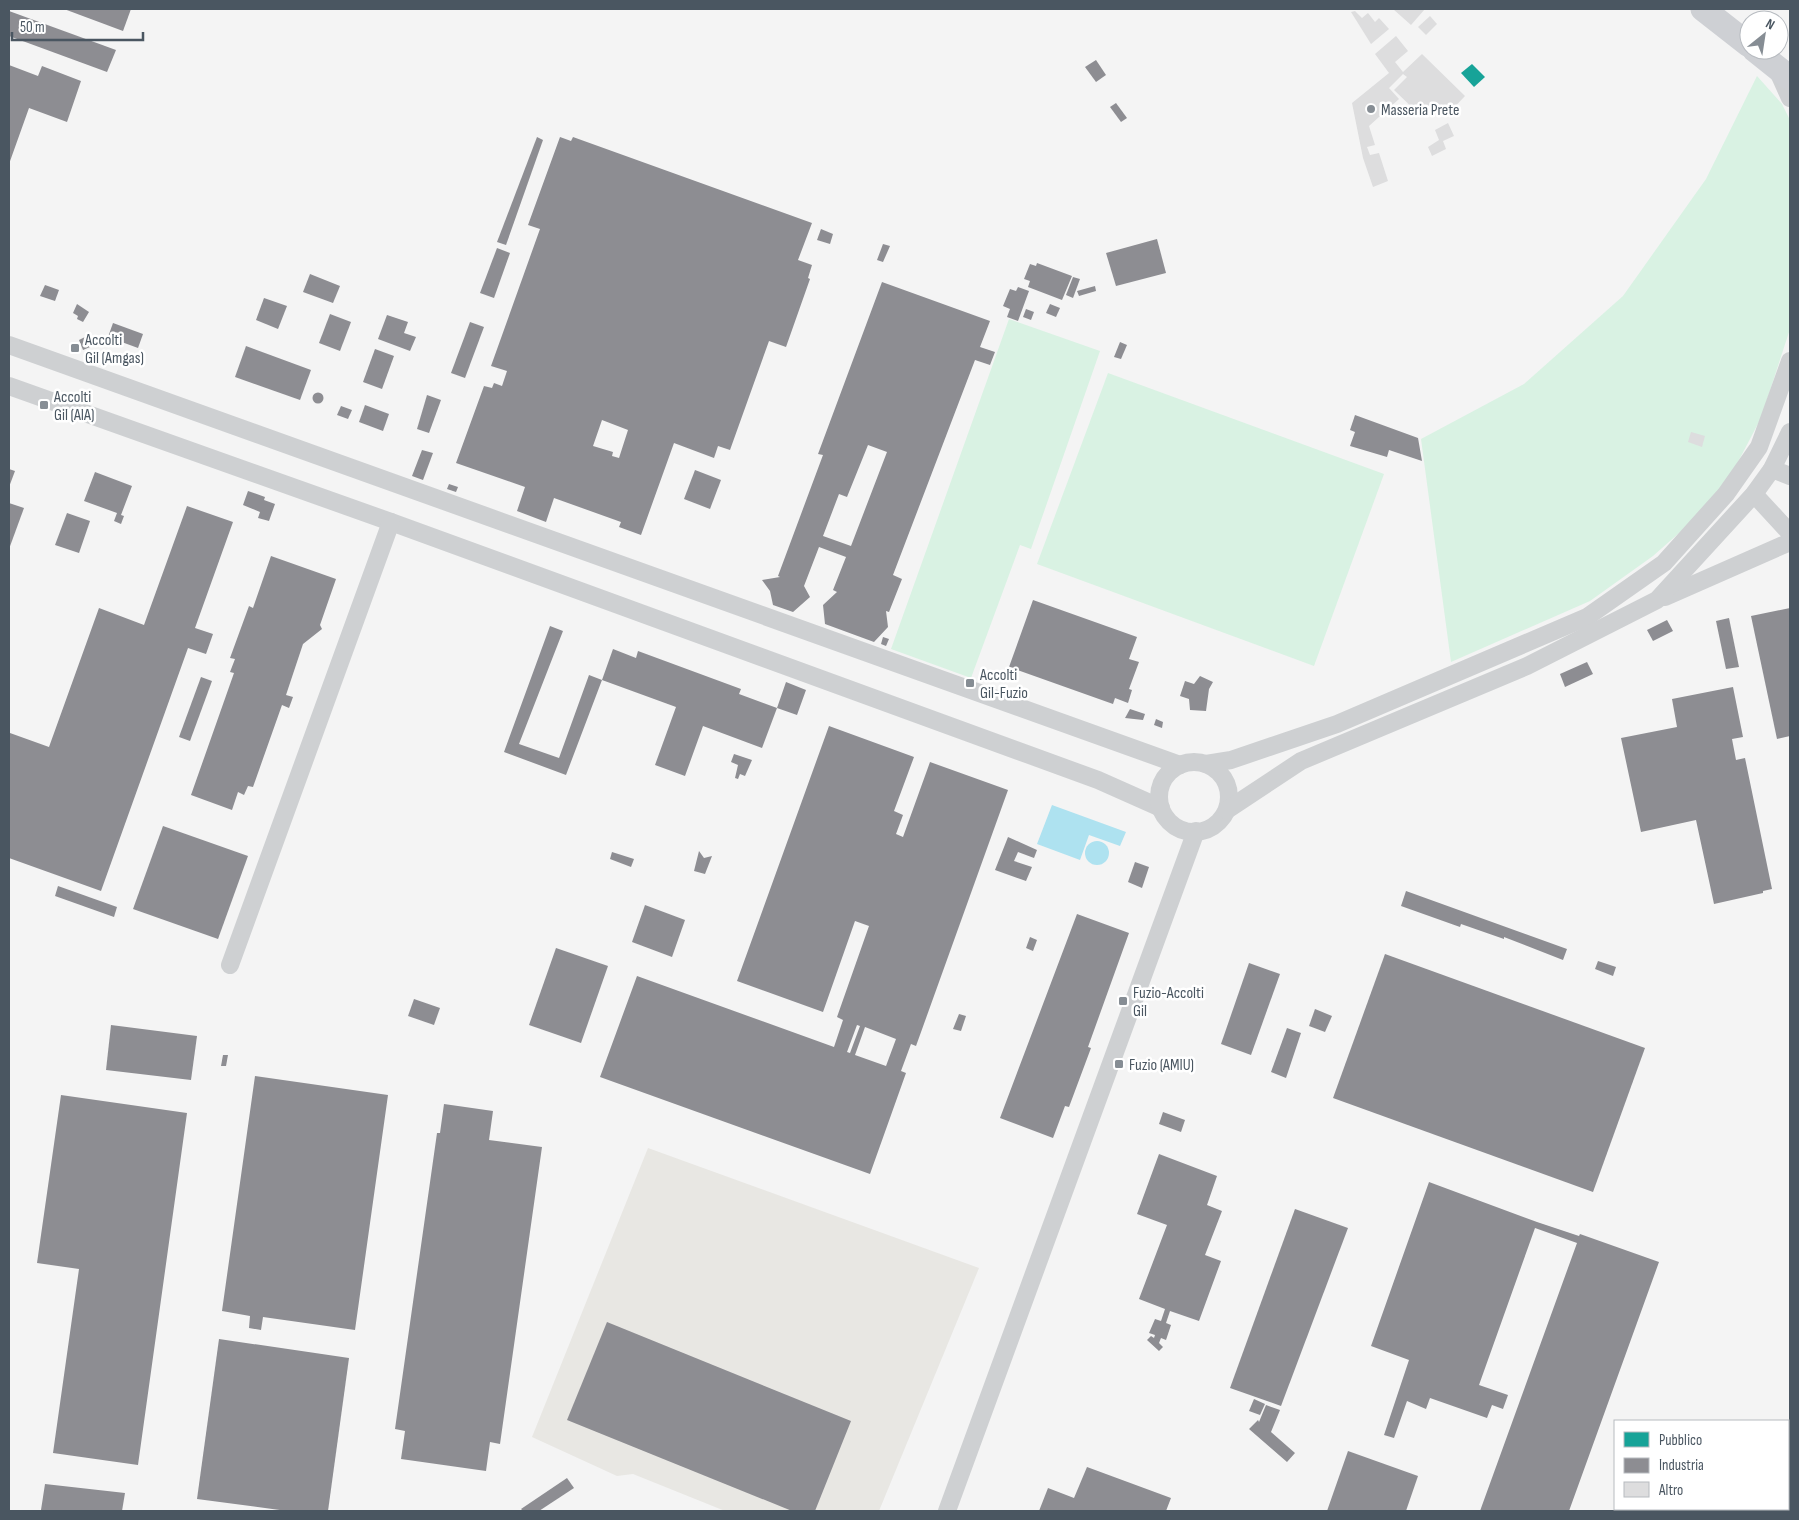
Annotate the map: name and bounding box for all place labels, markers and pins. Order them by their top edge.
place label: Masseria Prete [1381,101,1459,120]
marker: Masseria Prete [1365,103,1377,115]
place label: Accolti Gil (Amgas) [84,331,144,368]
marker: Accolti Gil (Amgas) [69,342,81,354]
place label: Accolti Gil (AIA) [53,388,94,425]
marker: Accolti Gil (AIA) [38,399,50,411]
place label: Accolti Gil-Fuzio [979,666,1028,703]
marker: Accolti Gil-Fuzio [964,677,976,689]
place label: Fuzio-Accolti Gil [1133,984,1204,1021]
marker: Fuzio-Accolti Gil [1117,995,1129,1007]
place label: Fuzio (AMIU) [1129,1056,1194,1075]
marker: Fuzio (AMIU) [1113,1058,1125,1070]

